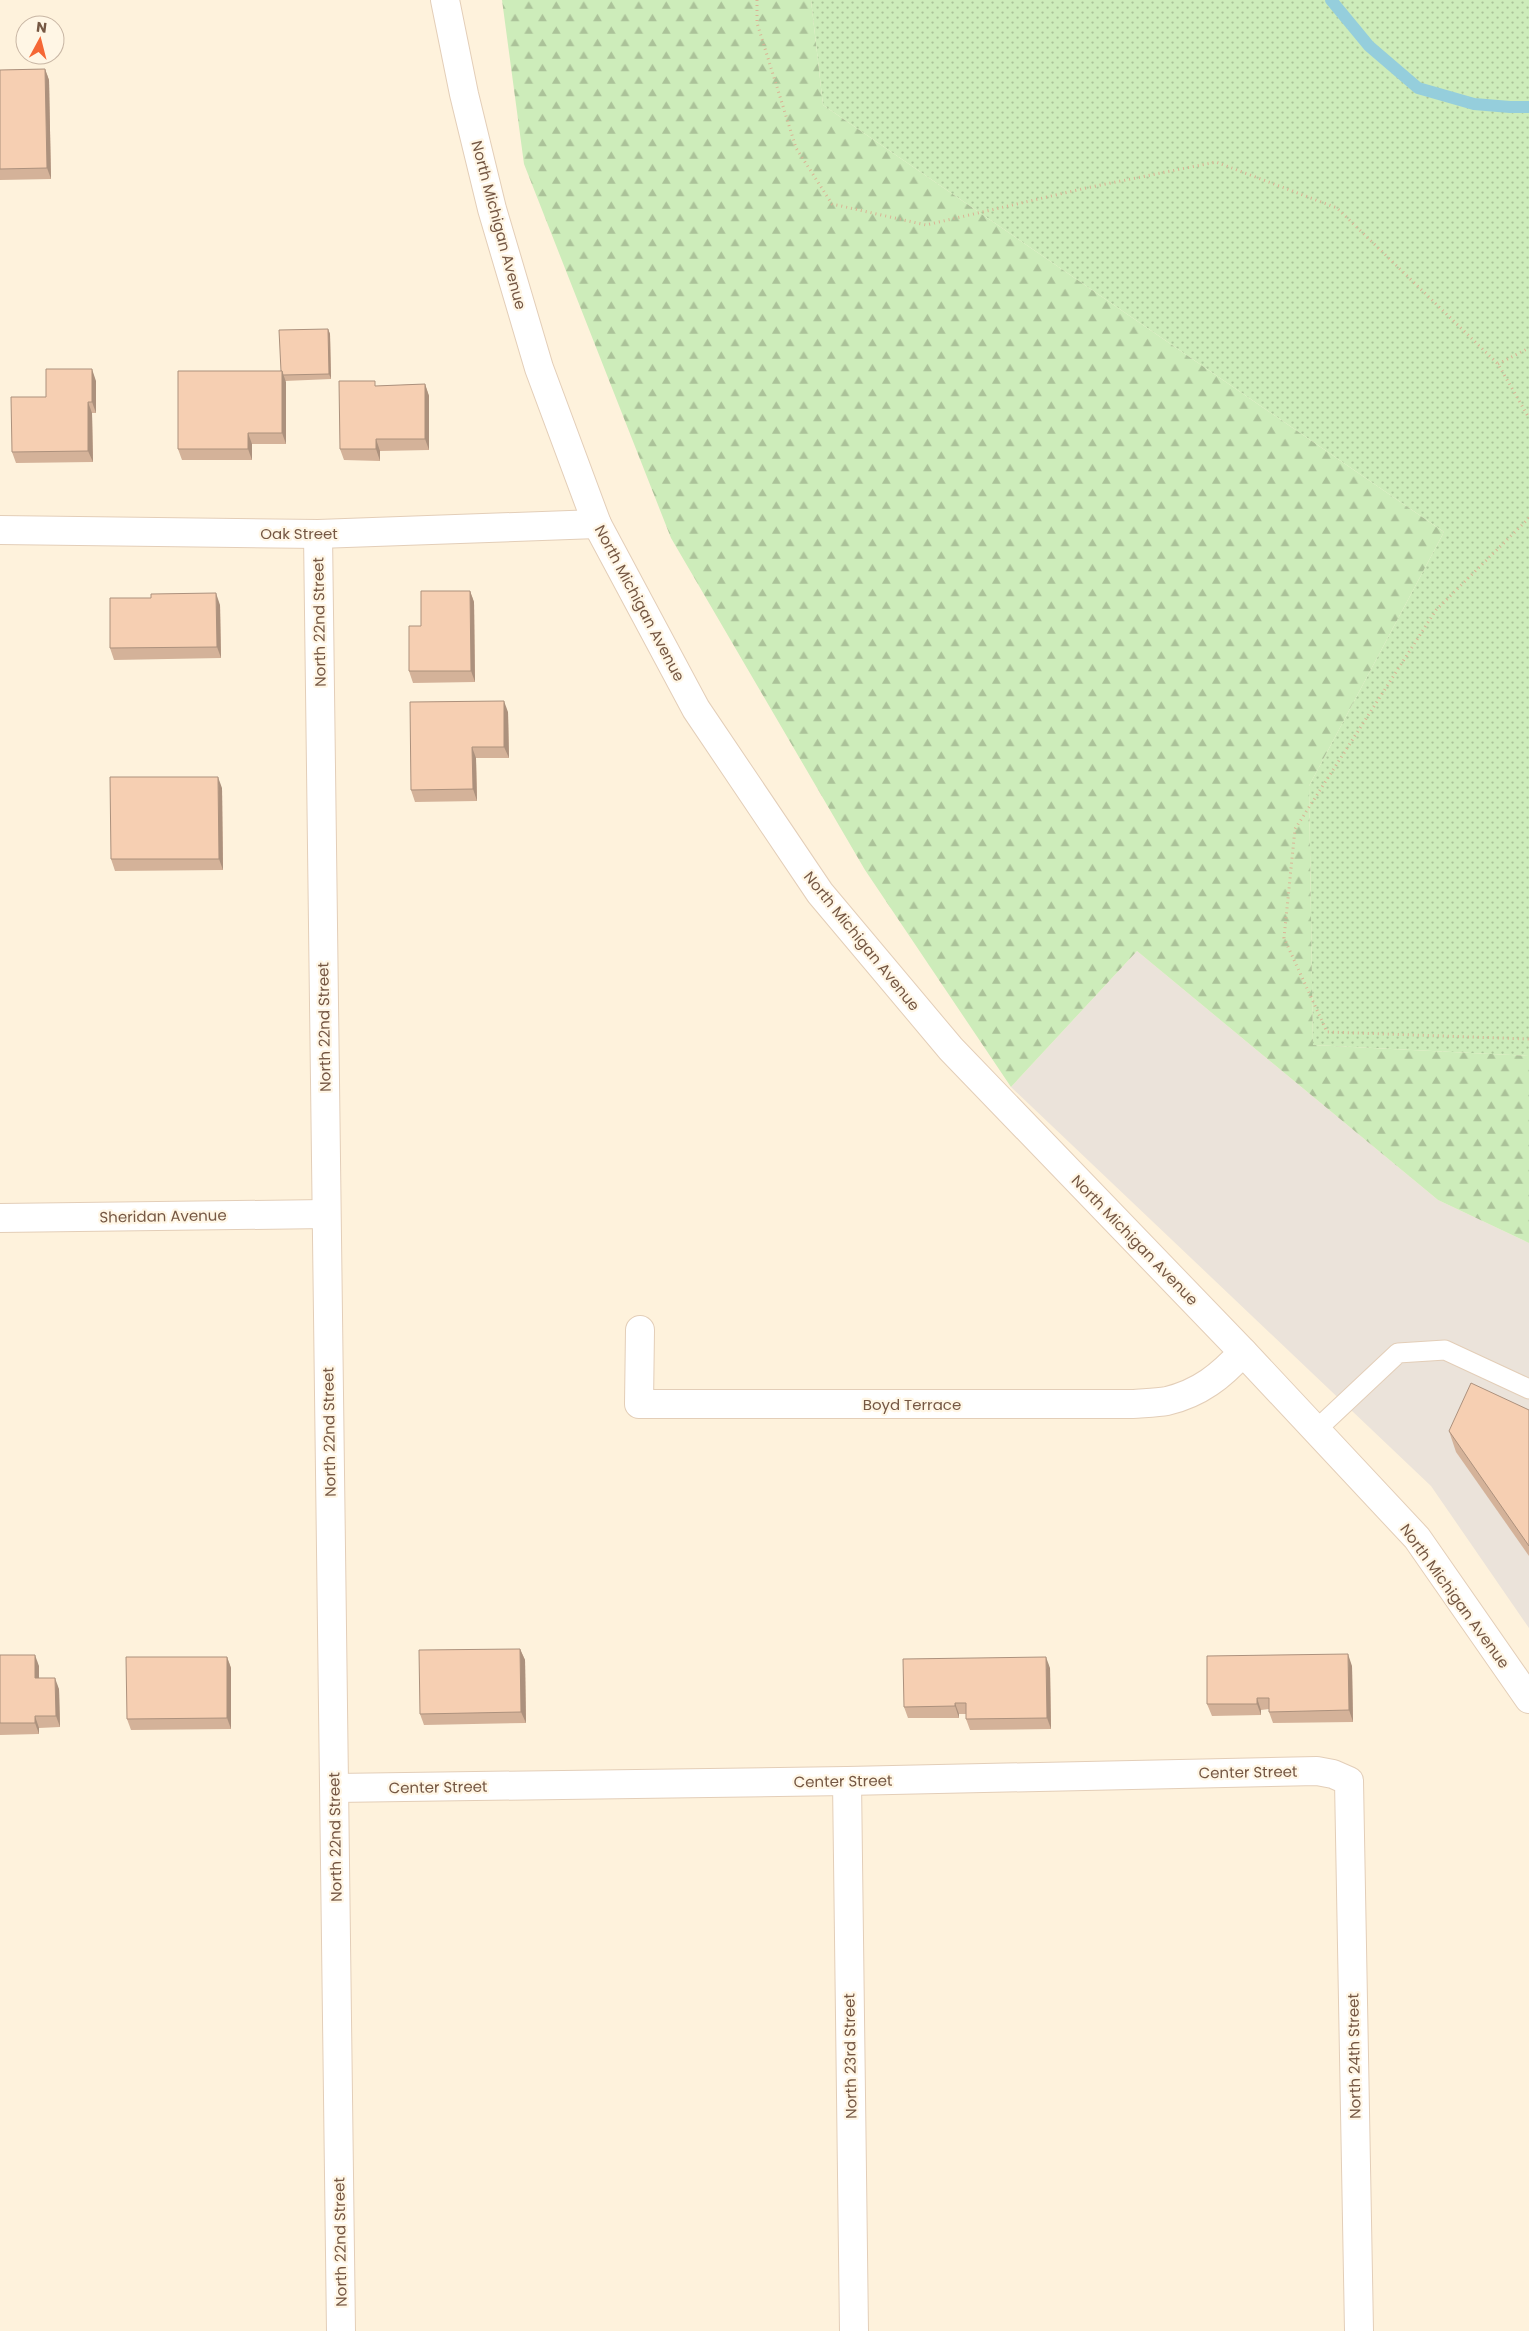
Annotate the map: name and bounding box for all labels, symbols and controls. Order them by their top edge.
north arrow [15,15,65,65]
text: N [35,17,48,38]
street label: North Michigan Avenue [466,138,532,312]
street label: North Michigan Avenue [590,521,690,685]
street label: Oak Street [260,523,338,544]
street label: North 22nd Street [307,557,331,687]
street label: North Michigan Avenue [799,867,925,1015]
street label: North 22nd Street [312,962,336,1092]
street label: North Michigan Avenue [1067,1170,1203,1310]
street label: Sheridan Avenue [99,1204,227,1228]
street label: North 22nd Street [317,1367,341,1497]
street label: Boyd Terrace [863,1394,961,1415]
street label: North Michigan Avenue [1395,1519,1515,1673]
street label: Center Street [1198,1761,1298,1783]
street label: Center Street [793,1770,893,1792]
street label: North 22nd Street [323,1772,347,1902]
street label: Center Street [388,1776,488,1798]
street label: North 23rd Street [838,1993,862,2119]
street label: North 24th Street [1342,1993,1366,2119]
street label: North 22nd Street [328,2177,352,2307]

